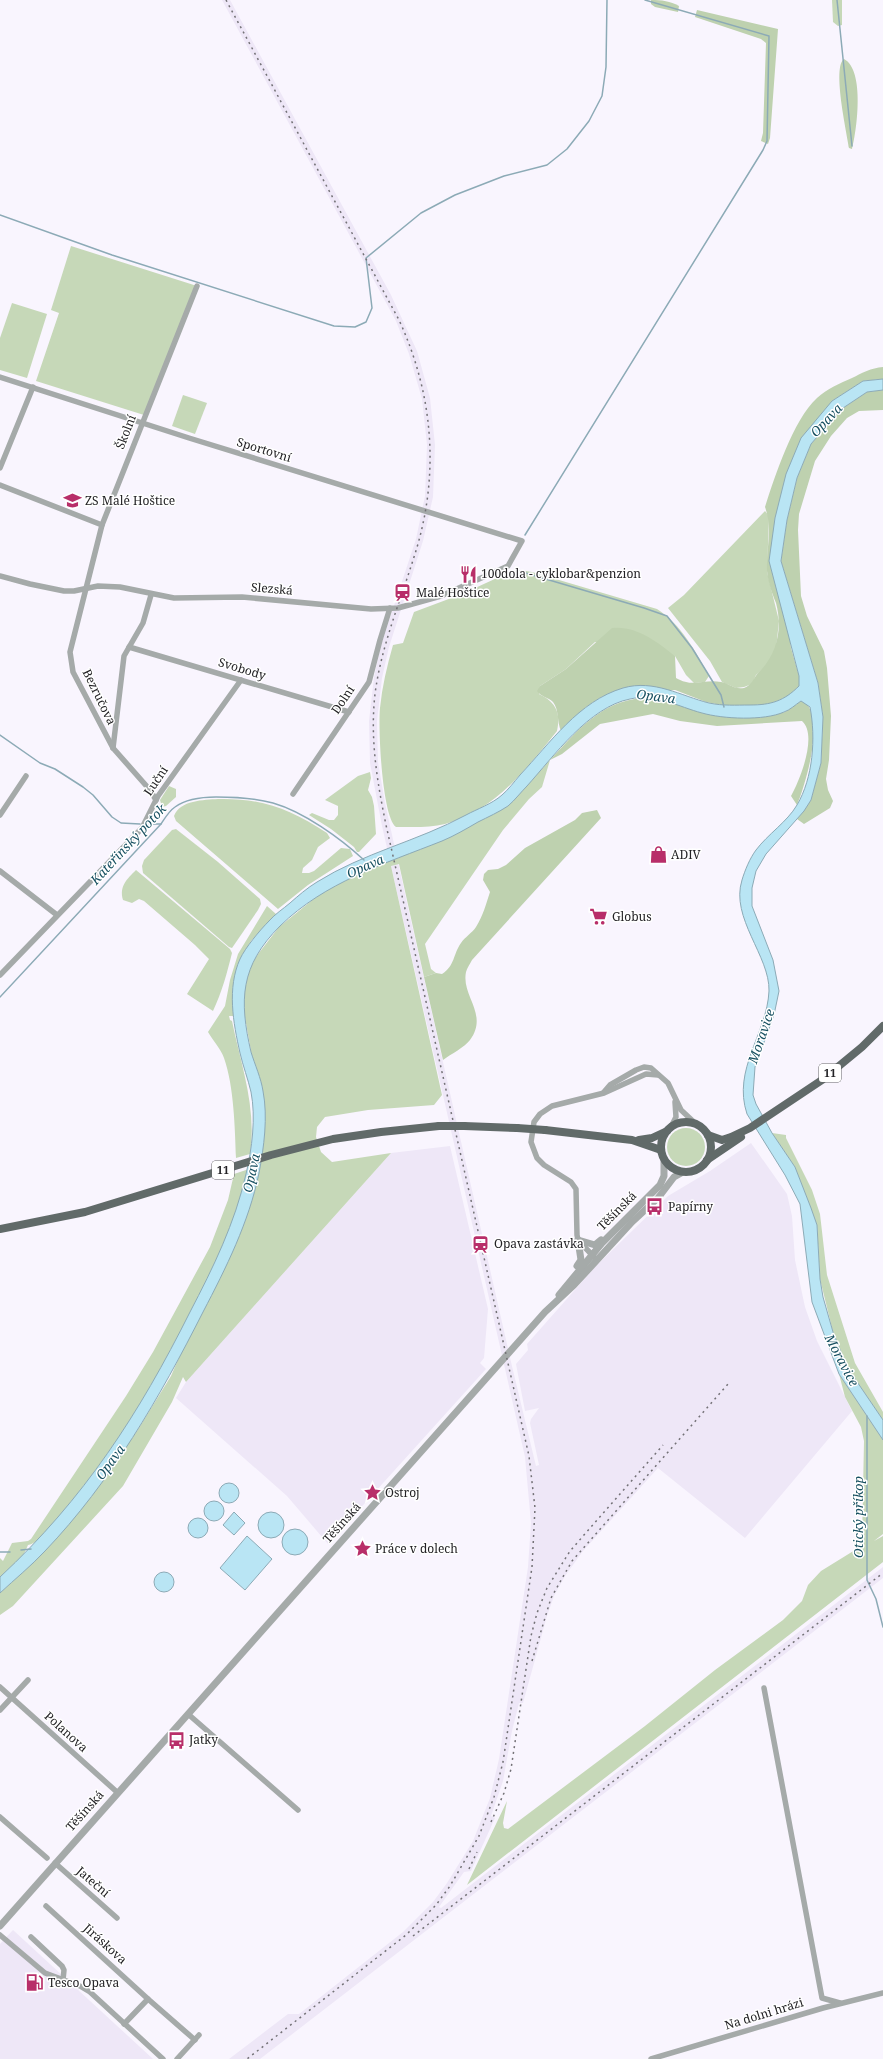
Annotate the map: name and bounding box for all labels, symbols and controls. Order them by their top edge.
water label: Opava [806,399,846,440]
street label: Školní [111,412,140,451]
street label: Sportovní [235,433,294,466]
school or university icon: ZS Malé Hoštice [62,491,82,511]
place label: ZS Malé Hoštice [85,492,175,509]
restaurant icon: 100dola - cyklobar&penzion [458,564,478,584]
place label: 100dola - cyklobar&penzion [481,565,641,582]
street label: Slezská [250,578,294,599]
station icon: Malé Hoštice [393,583,413,603]
place label: Malé Hoštice [416,584,490,601]
street label: Svobody [216,653,268,684]
street label: Bezručova [79,666,120,728]
street label: Dolní [327,682,358,717]
water label: Opava [635,685,677,707]
street label: Luční [139,762,172,799]
water label: Kateřinský potok [85,799,170,889]
shop icon: ADIV [648,845,668,865]
place label: ADIV [671,846,702,863]
water label: Opava [343,850,387,882]
supermarket icon: Globus [589,907,609,927]
place label: Globus [612,908,652,925]
water label: Moravice [743,1006,779,1067]
road number: 11 [819,1064,841,1082]
water label: Opava [238,1152,264,1194]
road number: 11 [212,1161,234,1179]
street label: Těšínská [593,1187,640,1234]
bus stop icon: Papírny [645,1197,665,1217]
place label: Papírny [668,1198,713,1215]
station icon: Opava zastávka [471,1234,491,1254]
place label: Opava zastávka [494,1235,584,1252]
water label: Moravice [820,1330,864,1390]
water label: Opava [91,1440,129,1483]
water label: Otický příkop [849,1476,867,1558]
place icon: Ostroj [362,1483,382,1503]
place label: Ostroj [385,1484,420,1501]
street label: Těšínská [319,1498,365,1547]
place icon: Práce v dolech [352,1539,372,1559]
place label: Práce v dolech [375,1540,458,1557]
street label: Polanova [41,1708,92,1756]
bus stop icon: Jatky [166,1730,186,1750]
place label: Jatky [188,1731,218,1748]
street label: Těšínská [62,1786,108,1835]
street label: Jateční [72,1862,114,1901]
street label: Jiráskova [79,1919,131,1968]
fuel station icon: Tesco Opava [25,1973,45,1993]
place label: Tesco Opava [48,1974,120,1991]
street label: Na dolni hrázi [722,1993,805,2034]

